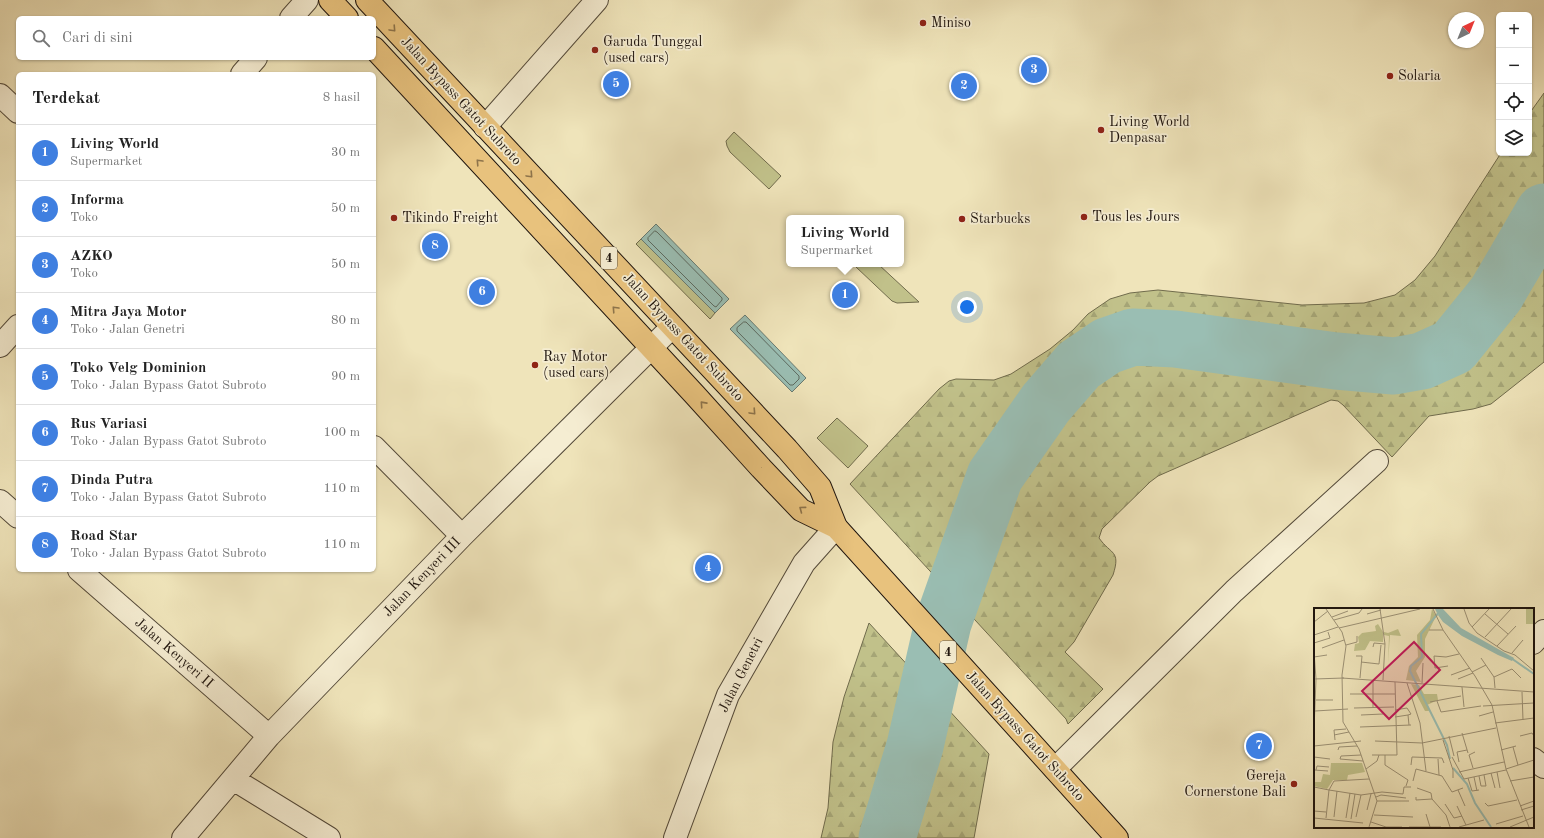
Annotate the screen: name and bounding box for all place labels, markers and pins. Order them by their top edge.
place label: Miniso [931,16,971,30]
marker: Miniso [918,18,928,28]
place label: Garuda Tunggal (used cars) [603,35,702,65]
marker: Garuda Tunggal (used cars) [590,45,600,55]
pin: 3 [1021,55,1047,85]
pin: 5 [603,69,629,99]
place label: Solaria [1398,69,1441,83]
pin: 2 [951,71,977,101]
marker: Solaria [1385,71,1395,81]
place label: Living World Denpasar [1109,115,1190,145]
marker: Living World Denpasar [1096,125,1106,135]
place label: Tous les Jours [1092,210,1179,224]
place label: Tikindo Freight [402,211,498,225]
place label: Starbucks [970,212,1030,226]
marker: Tous les Jours [1079,212,1089,222]
marker: Tikindo Freight [389,213,399,223]
marker: Starbucks [957,214,967,224]
pin: 8 [422,231,448,261]
pin: 6 [469,277,495,307]
pin: 1 [832,280,858,310]
place label: Ray Motor (used cars) [543,350,609,380]
marker: Ray Motor (used cars) [530,360,540,370]
pin: 4 [695,553,721,583]
pin: 7 [1246,731,1272,761]
place label: Gereja Cornerstone Bali [1184,769,1286,799]
marker: Gereja Cornerstone Bali [1289,779,1299,789]

